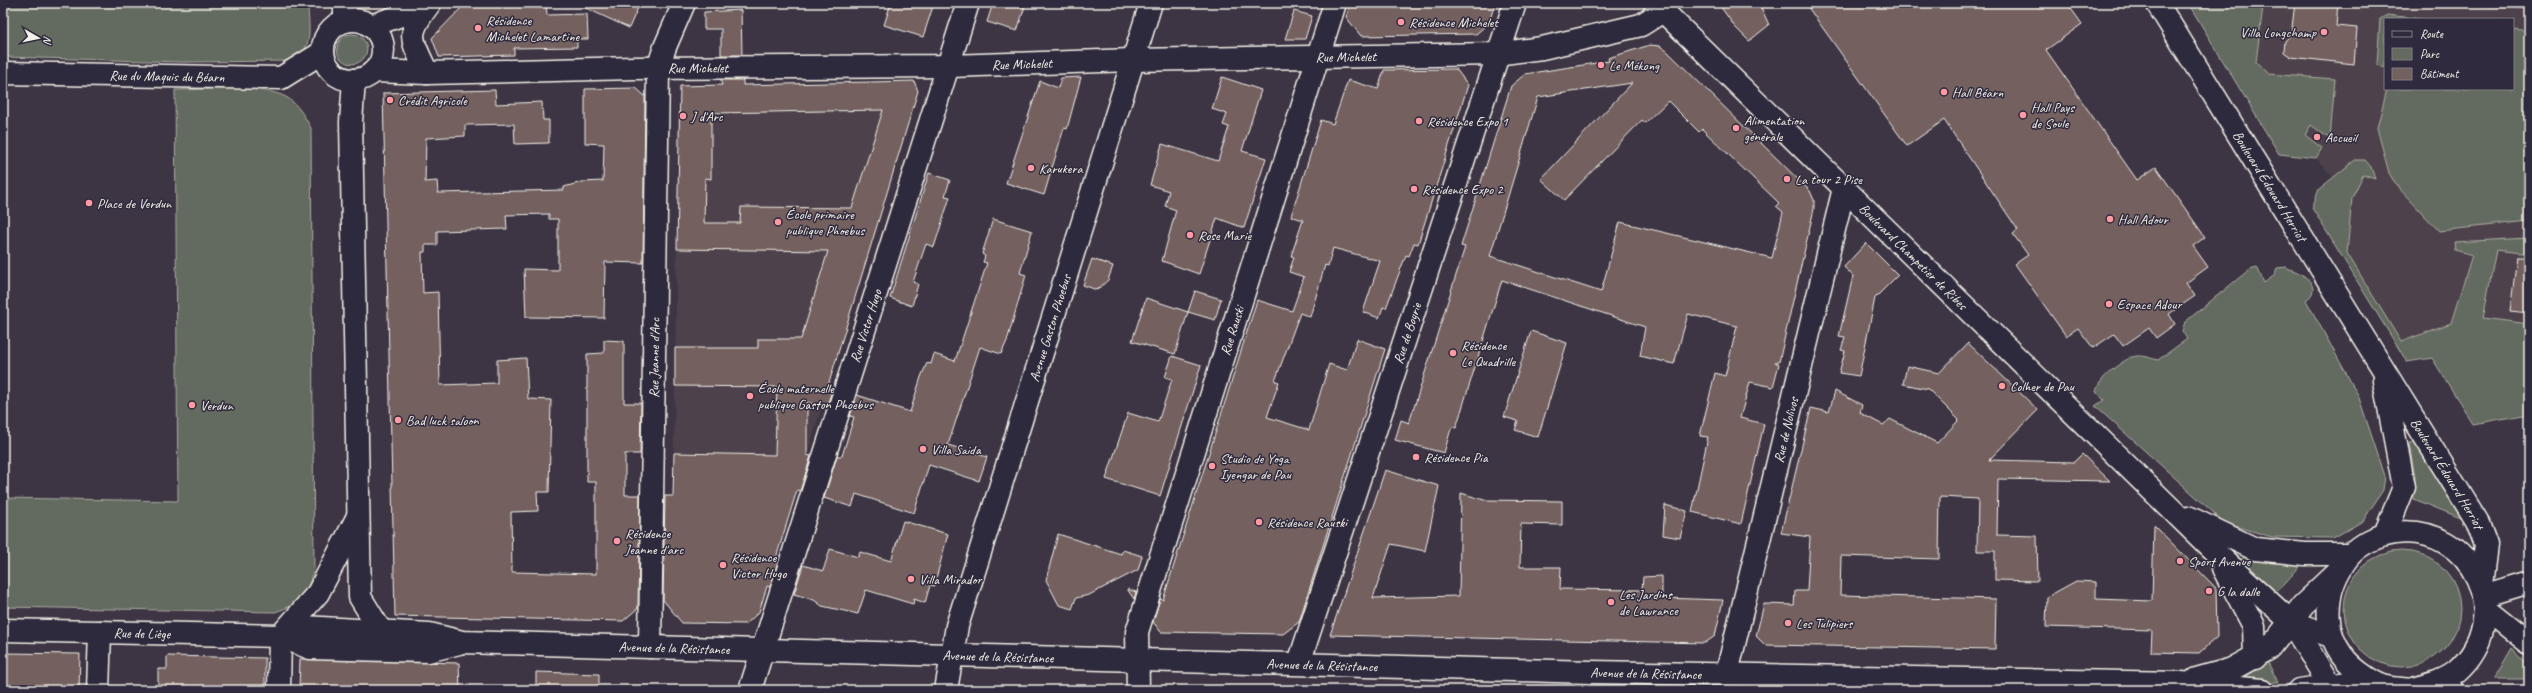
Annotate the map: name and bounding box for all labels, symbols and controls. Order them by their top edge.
place label: Résidence Michelet Lamartine [486,12,581,45]
place label: Résidence Michelet [1409,14,1499,31]
marker: Résidence Michelet [1396,17,1406,27]
north arrow [18,18,58,58]
legend [2384,18,2514,90]
marker: Résidence Michelet Lamartine [473,23,483,33]
place label: Villa Longchamp [2240,24,2317,41]
text: Route [2420,26,2444,42]
marker: Villa Longchamp [2319,27,2329,37]
text: N [40,35,55,46]
text: Parc [2420,46,2440,62]
street label: Rue Michelet [1315,47,1377,65]
street label: Rue Michelet [991,54,1054,73]
place label: Le Mékong [1609,57,1660,74]
street label: Rue Michelet [668,59,730,76]
marker: Le Mékong [1596,60,1606,70]
street label: Rue du Maquis du Béarn [109,66,225,85]
text: Bâtiment [2420,66,2459,82]
place label: Hall Béarn [1952,84,2004,101]
marker: Hall Béarn [1939,87,1949,97]
place label: Crédit Agricole [398,92,468,109]
marker: Crédit Agricole [385,95,395,105]
place label: Hall Pays de Soule [2031,99,2075,132]
place label: J d'Arc [690,108,724,125]
marker: Hall Pays de Soule [2018,110,2028,120]
marker: J d'Arc [678,111,688,121]
place label: Alimentation générale [1744,112,1805,145]
place label: Résidence Expo 1 [1427,113,1509,130]
marker: Résidence Expo 1 [1414,116,1424,126]
marker: Alimentation générale [1731,123,1741,133]
street label: Boulevard Édouard Herriot [2229,127,2312,246]
place label: Accueil [2325,129,2359,146]
marker: Accueil [2312,132,2322,142]
place label: Karukera [1039,160,1083,177]
marker: Karukera [1026,163,1036,173]
place label: La tour 2 Pise [1795,171,1863,188]
marker: La tour 2 Pise [1782,174,1792,184]
place label: Résidence Expo 2 [1422,181,1505,198]
marker: Résidence Expo 2 [1409,184,1419,194]
place label: Place de Verdun [97,195,172,212]
marker: Place de Verdun [84,198,94,208]
street label: Boulevard Champetier de Ribes [1856,200,1972,314]
place label: École primaire publique Phoebus [786,206,865,239]
place label: Hall Adour [2118,211,2170,228]
marker: Hall Adour [2105,214,2115,224]
marker: École primaire publique Phoebus [773,217,783,227]
place label: Rose Marie [1198,227,1253,244]
marker: Rose Marie [1185,230,1195,240]
street label: Avenue Gaston Phoebus [1025,271,1075,384]
street label: Rue Victor Hugo [846,286,885,365]
place label: Espace Adour [2117,296,2182,313]
street label: Rue de Boyrie [1389,299,1425,366]
marker: Espace Adour [2104,299,2114,309]
street label: Rue Rauski [1216,302,1248,357]
street label: Rue Jeanne d'Arc [645,317,663,398]
place label: Résidence Le Quadrille [1461,337,1517,370]
marker: Résidence Le Quadrille [1448,348,1458,358]
place label: Colher de Pau [2010,378,2075,395]
place label: École maternelle publique Gaston Phoebus [758,380,874,413]
marker: Colher de Pau [1997,381,2007,391]
marker: École maternelle publique Gaston Phoebus [745,391,755,401]
street label: Rue de Nolivos [1770,395,1802,464]
place label: Verdun [200,397,234,414]
marker: Verdun [187,400,197,410]
place label: Bad luck saloon [406,412,479,429]
marker: Bad luck saloon [393,415,403,425]
street label: Boulevard Édouard Herriot [2407,415,2488,533]
place label: Villa Saida [931,441,982,458]
marker: Villa Saida [918,444,928,454]
place label: Résidence Pia [1424,449,1489,466]
place label: Studio de Yoga Iyengar de Pau [1220,450,1292,483]
marker: Résidence Pia [1411,452,1421,462]
marker: Studio de Yoga Iyengar de Pau [1207,461,1217,471]
place label: Résidence Rauski [1267,514,1349,531]
marker: Résidence Rauski [1254,517,1264,527]
place label: Résidence Jeanne d'arc [624,525,684,558]
marker: Résidence Jeanne d'arc [612,536,622,546]
place label: Résidence Victor Hugo [731,549,787,582]
place label: Sport Avenue [2188,553,2252,570]
marker: Sport Avenue [2175,556,2185,566]
marker: Résidence Victor Hugo [718,560,728,570]
place label: Villa Mirador [919,571,983,588]
marker: Villa Mirador [906,574,916,584]
place label: G la dalle [2217,583,2261,600]
place label: Les Jardins de Lawrance [1619,586,1679,619]
marker: G la dalle [2204,586,2214,596]
marker: Les Jardins de Lawrance [1606,597,1616,607]
place label: Les Tulipiers [1796,615,1853,632]
marker: Les Tulipiers [1783,618,1793,628]
street label: Rue de Liège [114,624,172,642]
street label: Avenue de la Résistance [618,638,731,658]
street label: Avenue de la Résistance [942,646,1055,666]
street label: Avenue de la Résistance [1266,655,1379,675]
street label: Avenue de la Résistance [1590,663,1703,683]

